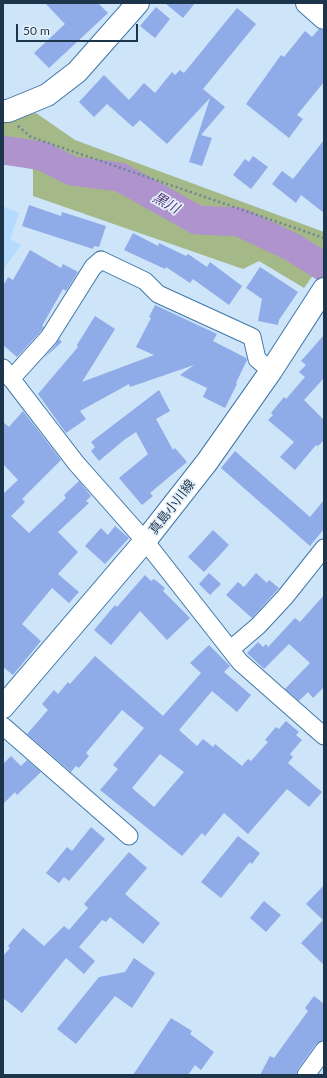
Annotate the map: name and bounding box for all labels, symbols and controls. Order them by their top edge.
scale bar [18,16,140,42]
text: 50 m [23,23,50,38]
water label: 黒川 [150,189,182,217]
street label: 真島小川線 [146,477,198,537]

